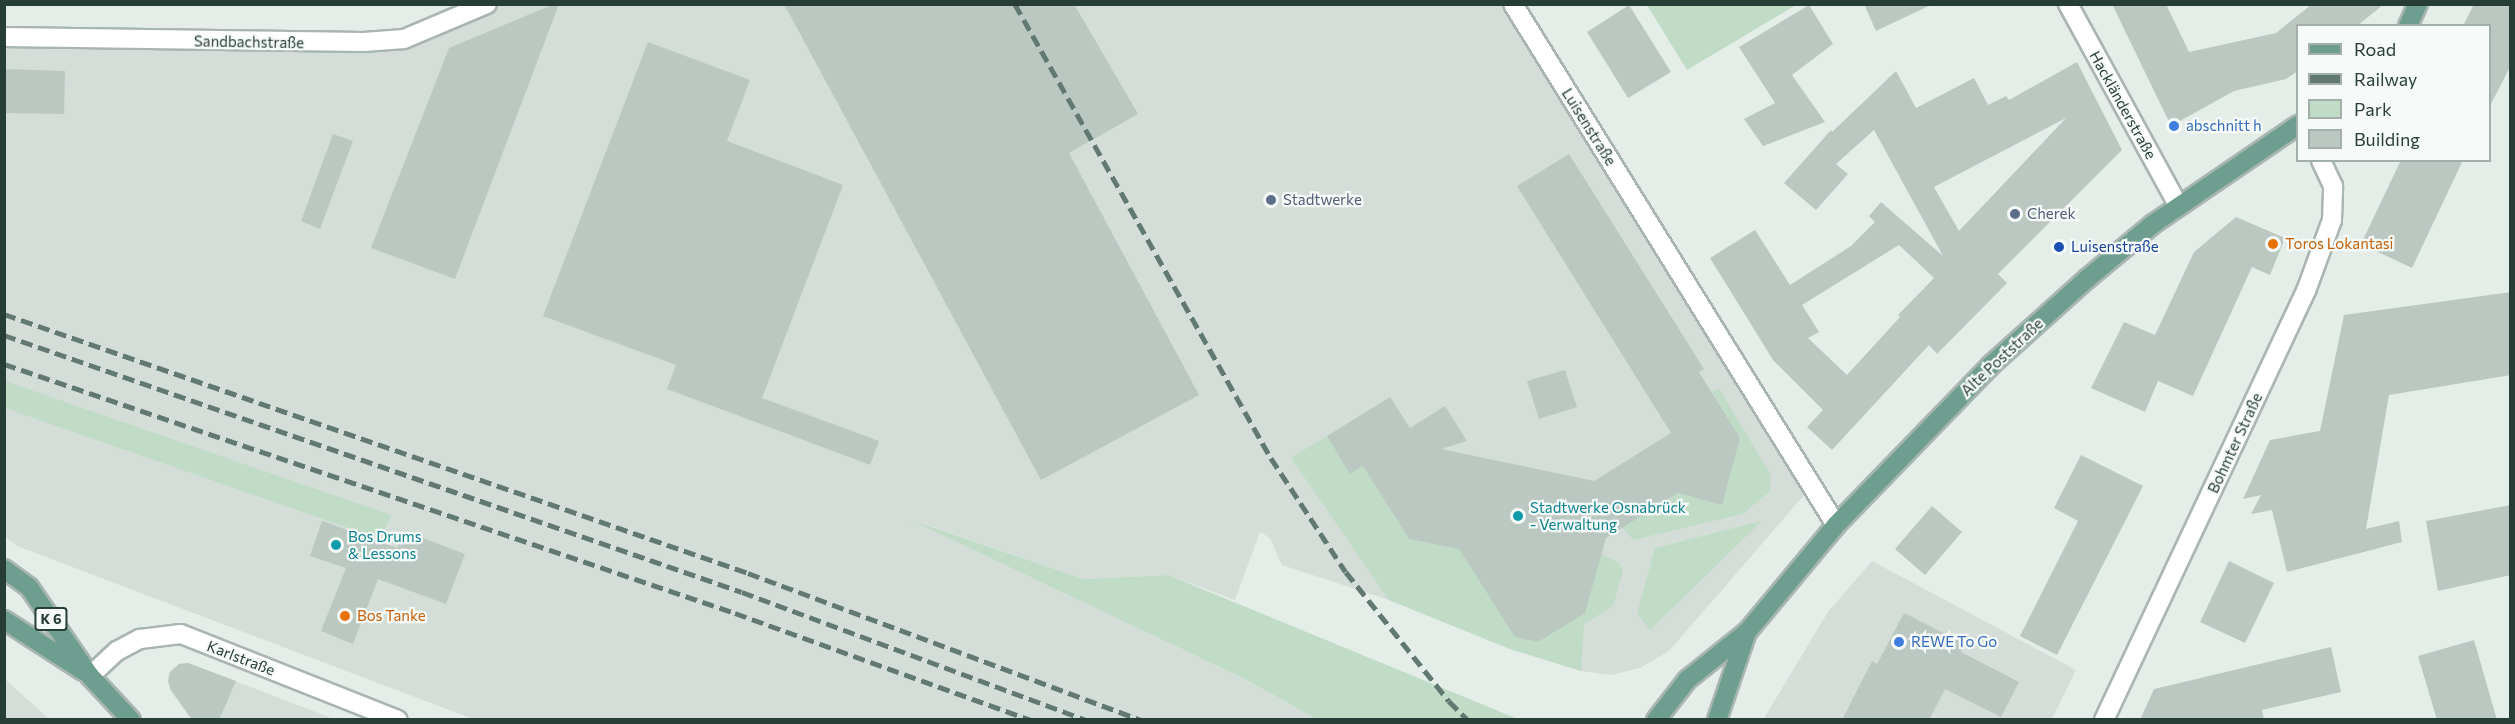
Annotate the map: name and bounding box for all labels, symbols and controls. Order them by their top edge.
legend [2296,24,2491,162]
street label: Sandbachstraße [194,32,304,52]
text: Road [2354,38,2396,60]
street label: Hackländerstraße [2086,48,2160,162]
text: Railway [2354,68,2417,90]
street label: Luisenstraße [1558,85,1620,169]
text: Park [2354,98,2392,120]
place label: abschnitt h [2186,117,2262,135]
marker: abschnitt h [2167,119,2181,133]
text: Building [2354,128,2420,150]
place label: Stadtwerke [1283,191,1362,209]
marker: Stadtwerke [1264,193,1278,207]
place label: Cherek [2027,205,2076,223]
marker: Cherek [2008,207,2022,221]
place label: Toros Lokantasi [2285,235,2393,253]
marker: Toros Lokantasi [2266,237,2280,251]
place label: Luisenstraße [2071,238,2159,256]
marker: Luisenstraße [2052,240,2066,254]
street label: Alte Poststraße [1957,314,2047,400]
street label: Bohmter Straße [2204,390,2266,496]
place label: Stadtwerke Osnabrück - Verwaltung [1530,498,1686,533]
marker: Stadtwerke Osnabrück - Verwaltung [1511,509,1525,523]
place label: Bos Drums & Lessons [348,527,422,562]
marker: Bos Drums & Lessons [329,538,343,552]
place label: Bos Tanke [357,607,426,625]
road number: K 6 [33,608,69,630]
marker: Bos Tanke [338,609,352,623]
place label: REWE To Go [1911,633,1997,651]
marker: REWE To Go [1892,635,1906,649]
street label: Karlstraße [204,637,278,679]

